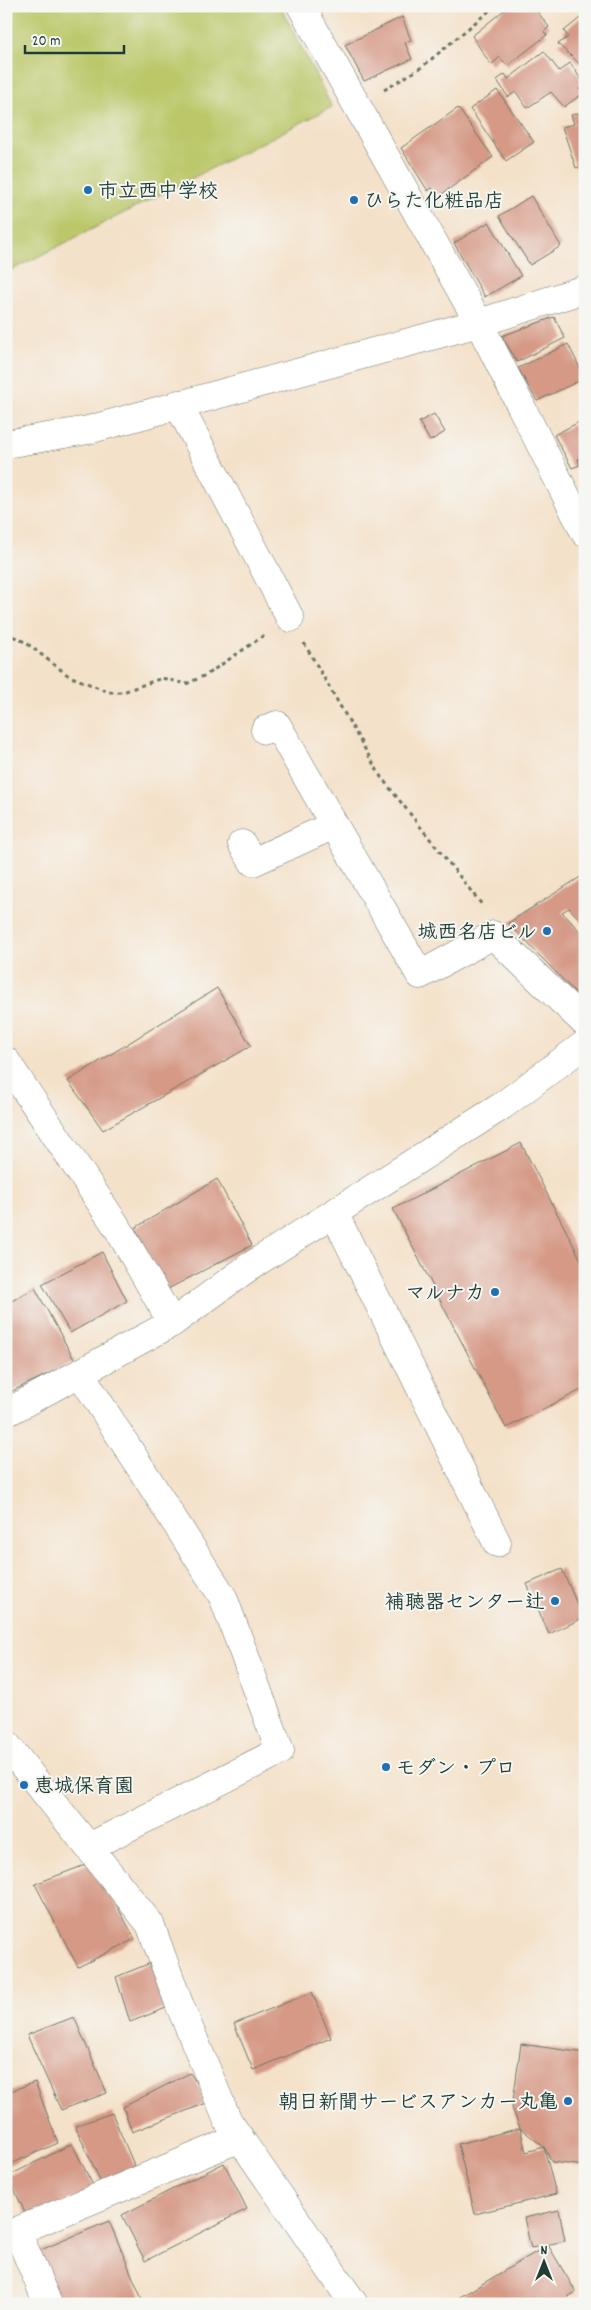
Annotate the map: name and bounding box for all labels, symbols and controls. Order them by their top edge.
scale bar [25,22,124,54]
text: 20 m [32,31,60,53]
place label: 市立西中学校 [98,179,218,207]
marker: 市立西中学校 [82,184,94,196]
place label: ひらた化粧品店 [364,189,504,217]
marker: ひらた化粧品店 [348,194,360,206]
place label: 城西名店ビル [417,920,537,948]
marker: 城西名店ビル [541,925,553,937]
place label: マルナカ [405,1281,485,1309]
marker: マルナカ [489,1286,501,1298]
place label: 補聴器センター辻 [385,1590,545,1618]
marker: 補聴器センター辻 [549,1595,561,1607]
place label: モダン・プロ [396,1756,516,1784]
marker: モダン・プロ [380,1761,392,1773]
place label: 恵城保育園 [34,1774,134,1802]
marker: 恵城保育園 [18,1779,30,1791]
place label: 朝日新聞サービスアンカー丸亀 [278,2090,558,2118]
marker: 朝日新聞サービスアンカー丸亀 [562,2095,574,2107]
north arrow [518,2238,568,2288]
text: N [541,2241,548,2261]

